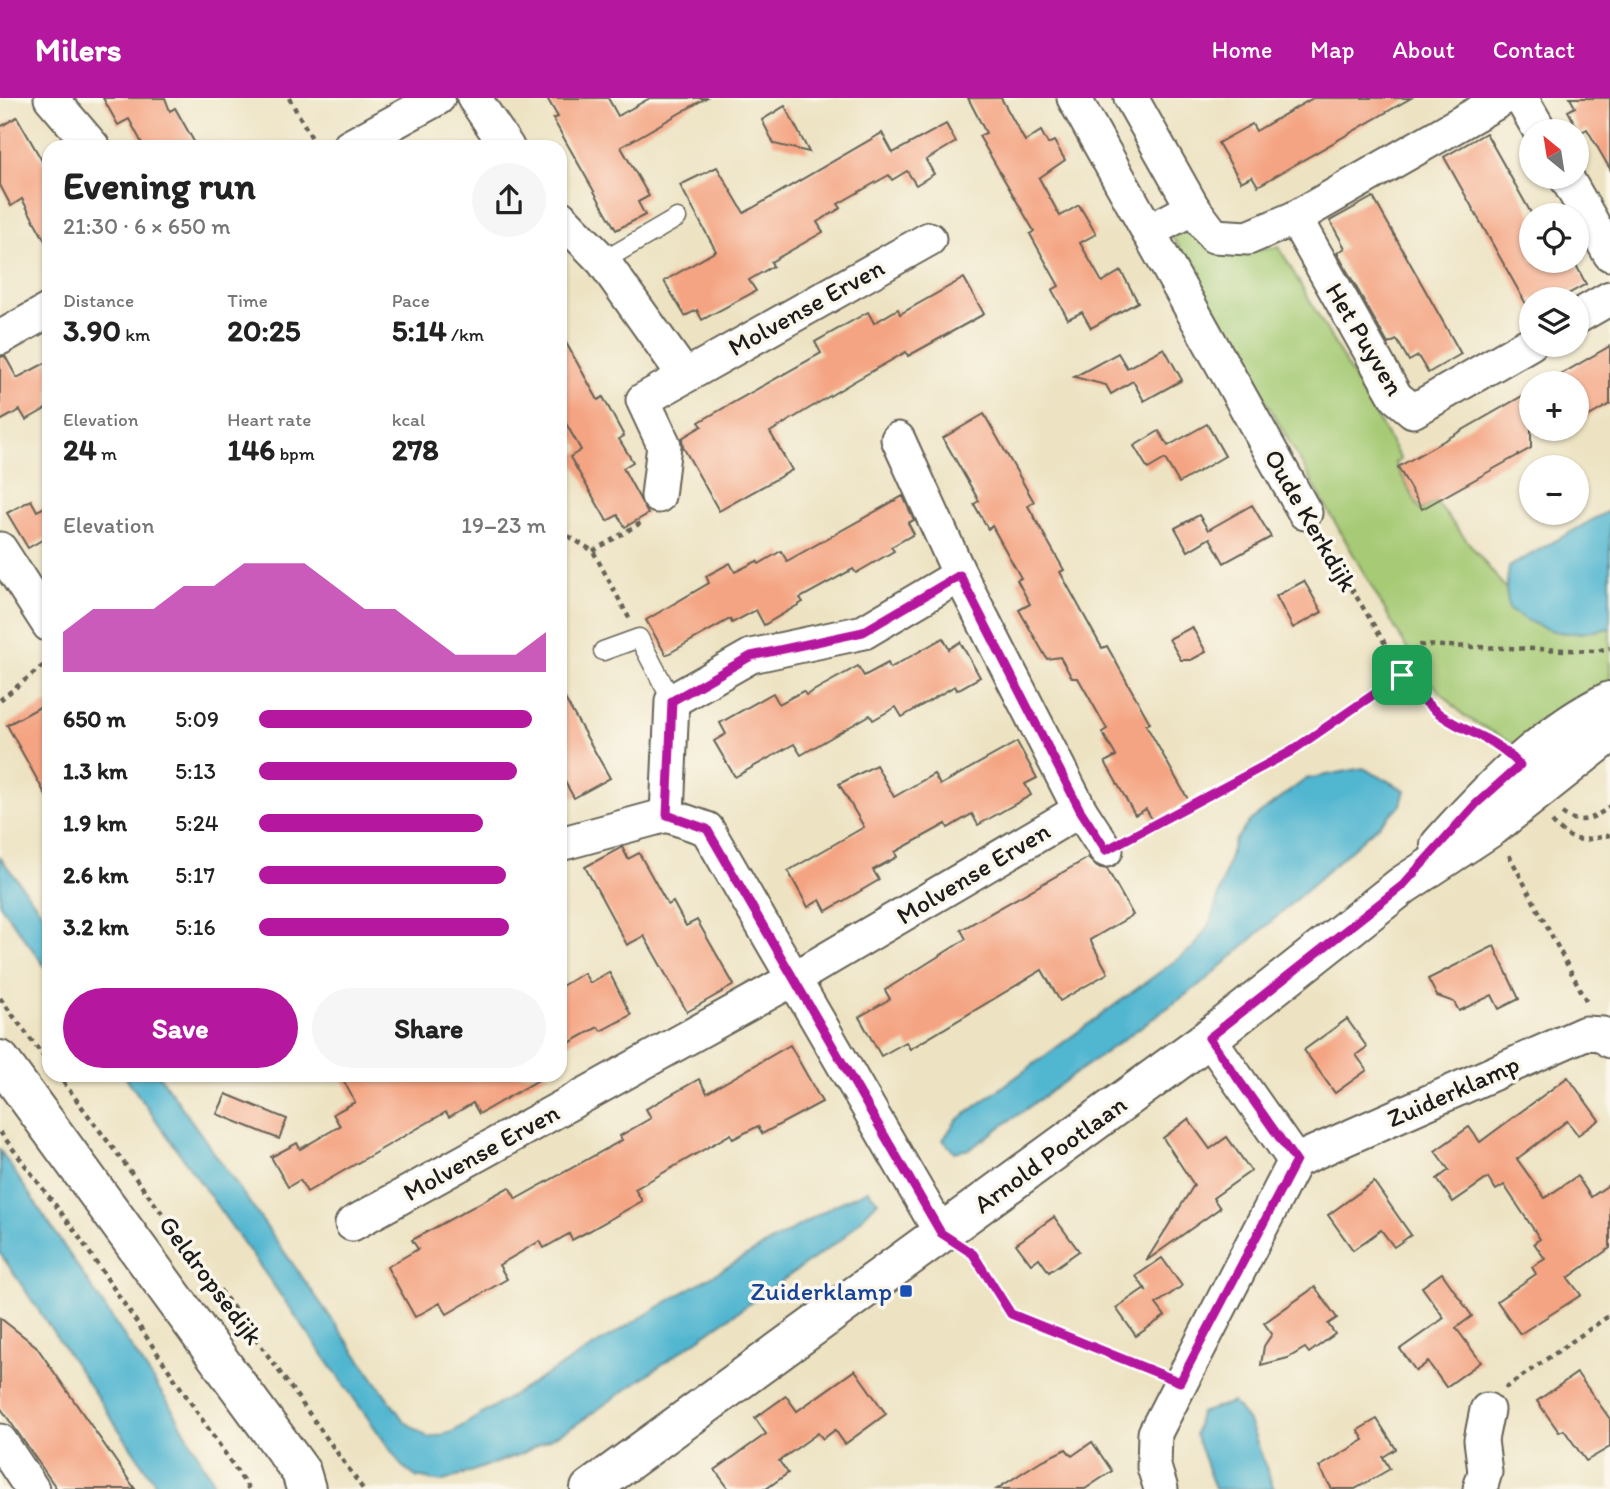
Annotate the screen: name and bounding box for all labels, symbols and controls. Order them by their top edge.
text: Milers [35,30,122,69]
text: Home [1212,35,1272,64]
text: Map [1310,35,1354,64]
text: About [1392,35,1455,64]
text: Contact [1493,35,1575,64]
north arrow [1519,119,1589,189]
map controls [1519,119,1589,525]
text: Evening run [63,163,256,209]
button: share [472,163,546,237]
button: locate [1519,203,1589,273]
text: 21:30 · 6 × 650 m [63,212,231,240]
street label: Molvense Erven [722,251,890,363]
street label: Het Puyven [1319,277,1411,402]
button: layers [1519,287,1589,357]
text: Distance [63,289,134,312]
text: Time [227,289,268,312]
text: Pace [392,289,430,312]
text: 3.90 [63,312,121,349]
text: 20:25 [227,312,300,349]
text: 5:14 [392,312,447,349]
text: km [121,323,150,346]
text: /km [447,323,484,346]
button: + [1519,371,1589,441]
text: Elevation [63,408,139,431]
text: Heart rate [227,408,311,431]
text: kcal [392,408,425,431]
text: 24 [63,431,97,468]
text: 146 [227,431,275,468]
text: 278 [392,431,439,468]
text: m [97,442,117,465]
text: bpm [275,442,315,465]
street label: Oude Kerkdijk [1257,443,1365,597]
button: − [1519,455,1589,525]
text: Elevation [63,511,154,539]
text: 19–23 m [461,511,546,539]
pin [1372,645,1432,705]
icon: arrive [1383,656,1421,694]
text: 650 m [63,705,126,733]
text: 5:09 [175,705,219,733]
text: 1.3 km [63,757,127,785]
text: 5:13 [175,757,216,785]
text: 1.9 km [63,809,127,837]
text: 5:24 [175,809,219,837]
street label: Molvense Erven [890,814,1056,931]
text: 2.6 km [63,861,129,889]
text: 5:17 [175,861,215,889]
text: 3.2 km [63,913,129,941]
text: 5:16 [175,913,216,941]
button: Save [63,988,298,1068]
button: Share [312,988,546,1068]
street label: Zuiderklamp [1382,1048,1524,1134]
street label: Arnold Pootlaan [967,1088,1133,1220]
street label: Molvense Erven [397,1096,565,1208]
street label: Geldropsedijk [152,1209,270,1351]
place label: Zuiderklamp [750,1275,892,1307]
marker: Zuiderklamp [898,1283,914,1299]

